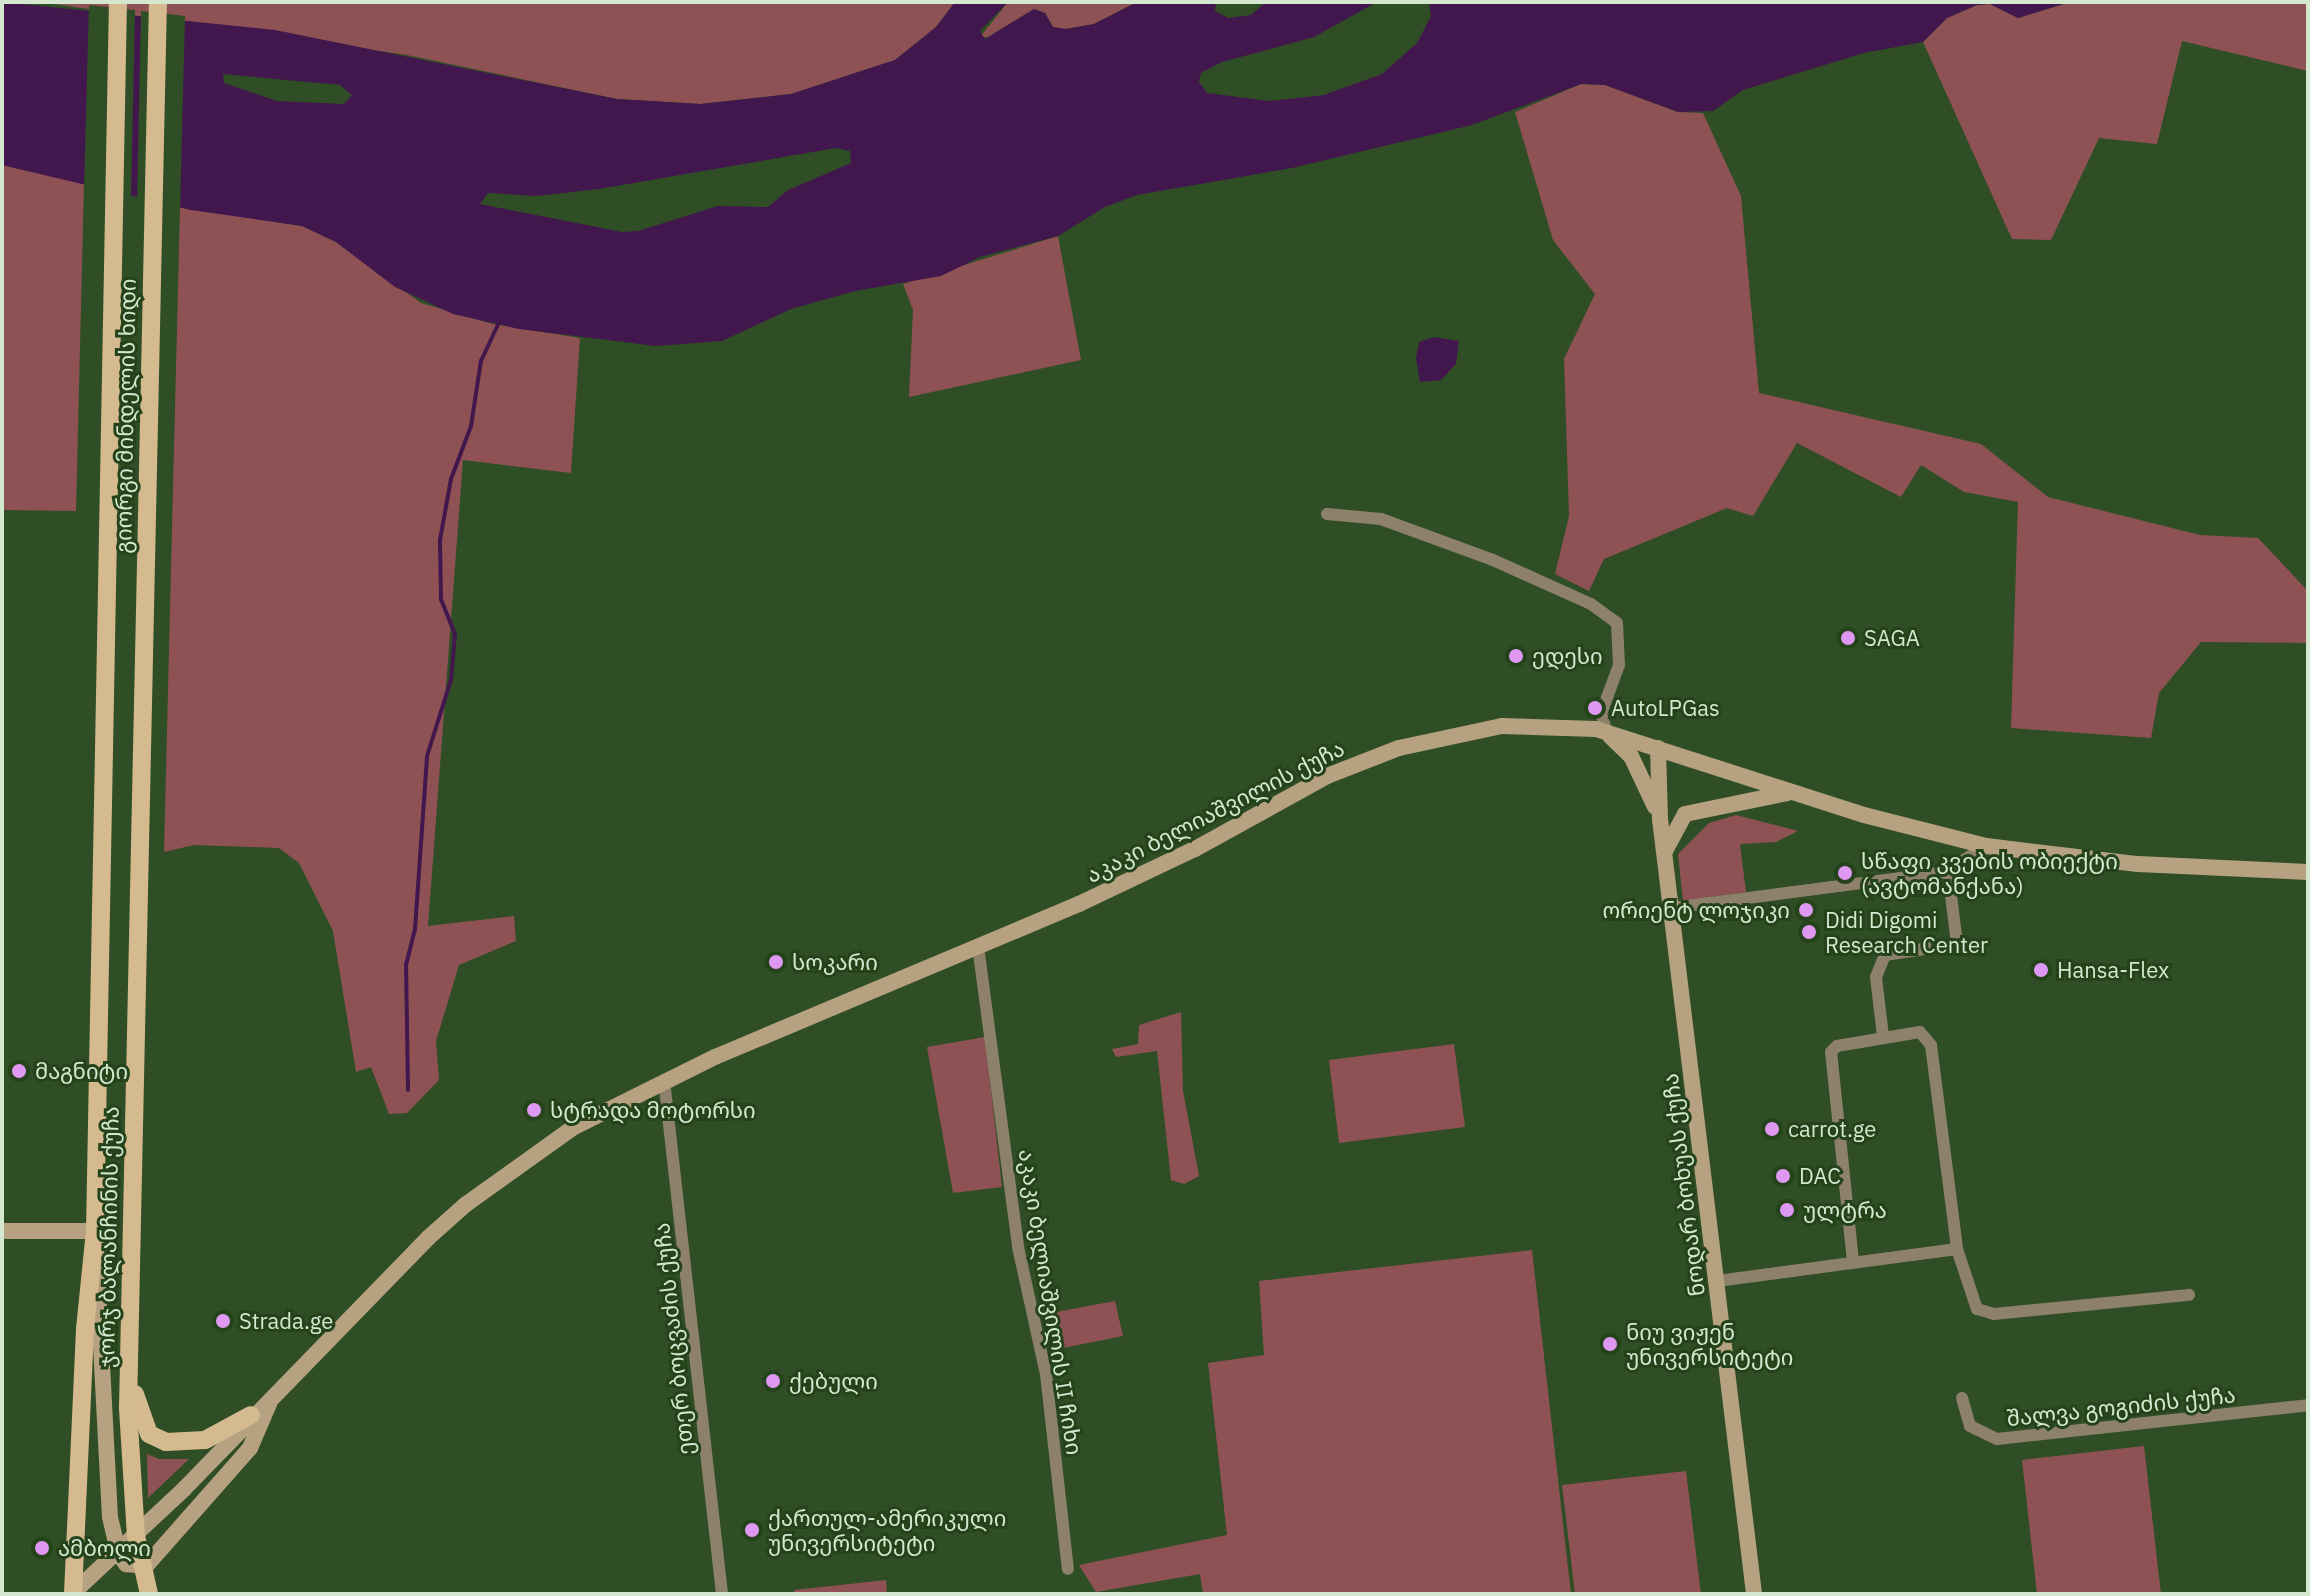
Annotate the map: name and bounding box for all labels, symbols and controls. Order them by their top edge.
street label: გიორგი მინდელის ხიდი [109,278,141,554]
place label: SAGA [1864,625,1920,651]
marker: SAGA [1839,629,1857,647]
place label: ედესი [1532,643,1603,669]
marker: ედესი [1507,647,1525,665]
place label: AutoLPGas [1611,695,1720,721]
marker: AutoLPGas [1586,699,1604,717]
street label: აკაკი ბელიაშვილის ქუჩა [1082,734,1348,888]
place label: სწაფი კვების ობიექტი (ავტომანქანა) [1861,847,2118,898]
marker: სწაფი კვების ობიექტი (ავტომანქანა) [1836,864,1854,882]
place label: ორიენტ ლოჯიკი [1603,897,1790,923]
marker: ორიენტ ლოჯიკი [1797,901,1815,919]
place label: Didi Digomi Research Center [1825,906,1988,958]
marker: Didi Digomi Research Center [1800,923,1818,941]
place label: სოკარი [792,949,878,975]
marker: სოკარი [767,953,785,971]
place label: Hansa-Flex [2057,957,2169,983]
marker: Hansa-Flex [2032,961,2050,979]
place label: მაგნიტი [35,1058,128,1084]
marker: მაგნიტი [10,1062,28,1080]
street label: ნოდარ ბოხუას ქუჩა [1656,1072,1710,1298]
place label: სტრადა მოტორსი [550,1097,756,1123]
marker: სტრადა მოტორსი [525,1101,543,1119]
street label: ჯორჯ ბალანჩინის ქუჩა [93,1106,123,1368]
place label: carrot.ge [1788,1116,1876,1142]
marker: carrot.ge [1763,1120,1781,1138]
street label: აკაკი ბელიაშვილის II ჩიხი [1014,1147,1088,1457]
place label: DAC [1799,1163,1841,1189]
marker: DAC [1774,1167,1792,1185]
place label: ულტრა [1803,1197,1887,1223]
marker: ულტრა [1778,1201,1796,1219]
street label: ეთერ ბოცვაძის ქუჩა [648,1221,698,1457]
place label: Strada.ge [239,1308,333,1334]
marker: Strada.ge [214,1312,232,1330]
place label: ნიუ ვიჟენ უნივერსიტეტი [1626,1318,1793,1370]
marker: ნიუ ვიჟენ უნივერსიტეტი [1601,1335,1619,1353]
place label: ქებული [789,1368,878,1394]
marker: ქებული [764,1372,782,1390]
street label: შალვა გოგიძის ქუჩა [2005,1381,2237,1431]
place label: ქართულ-ამერიკული უნივერსიტეტი [768,1504,1006,1556]
marker: ქართულ-ამერიკული უნივერსიტეტი [743,1521,761,1539]
place label: ამბოლი [58,1535,151,1561]
marker: ამბოლი [33,1539,51,1557]

